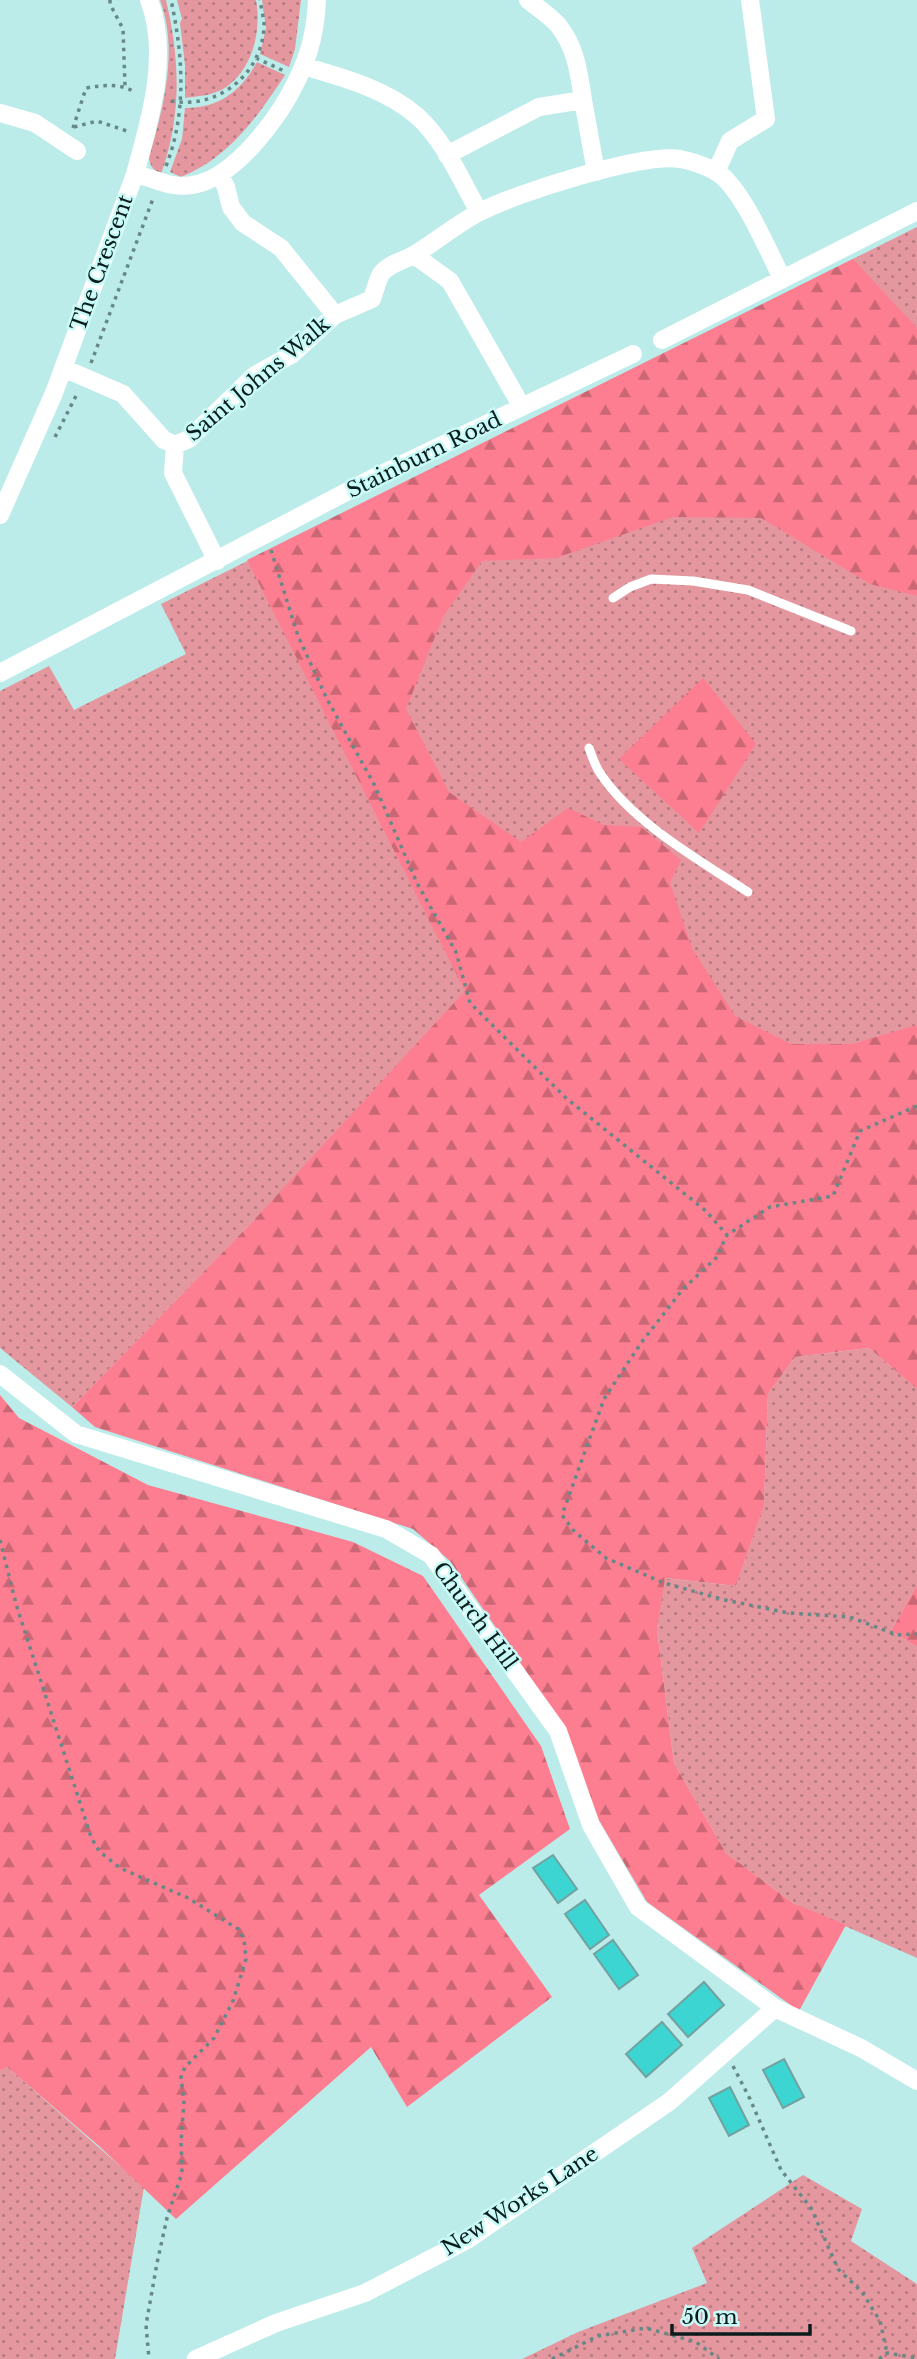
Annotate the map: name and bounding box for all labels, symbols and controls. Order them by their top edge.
street label: The Crescent [65,191,139,335]
street label: Saint Johns Walk [181,311,335,447]
street label: Stainburn Road [342,406,506,504]
street label: Church Hill [427,1557,523,1675]
street label: New Works Lane [437,2141,603,2261]
scale bar [672,2292,810,2336]
text: 50 m [682,2304,738,2330]

